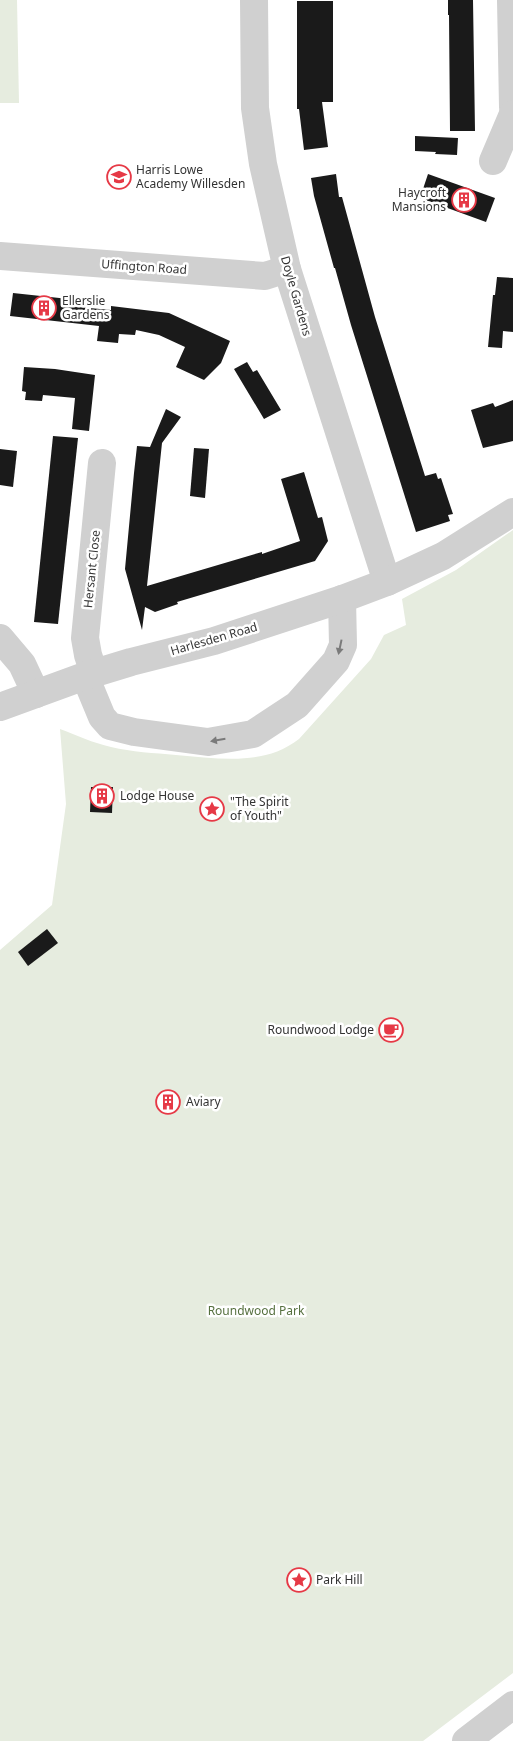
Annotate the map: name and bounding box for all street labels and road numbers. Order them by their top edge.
street label: Doyle Gardens [277,254,316,338]
street label: Uffington Road [101,255,187,278]
street label: Hersant Close [79,529,104,609]
street label: Harlesden Road [168,618,259,659]

